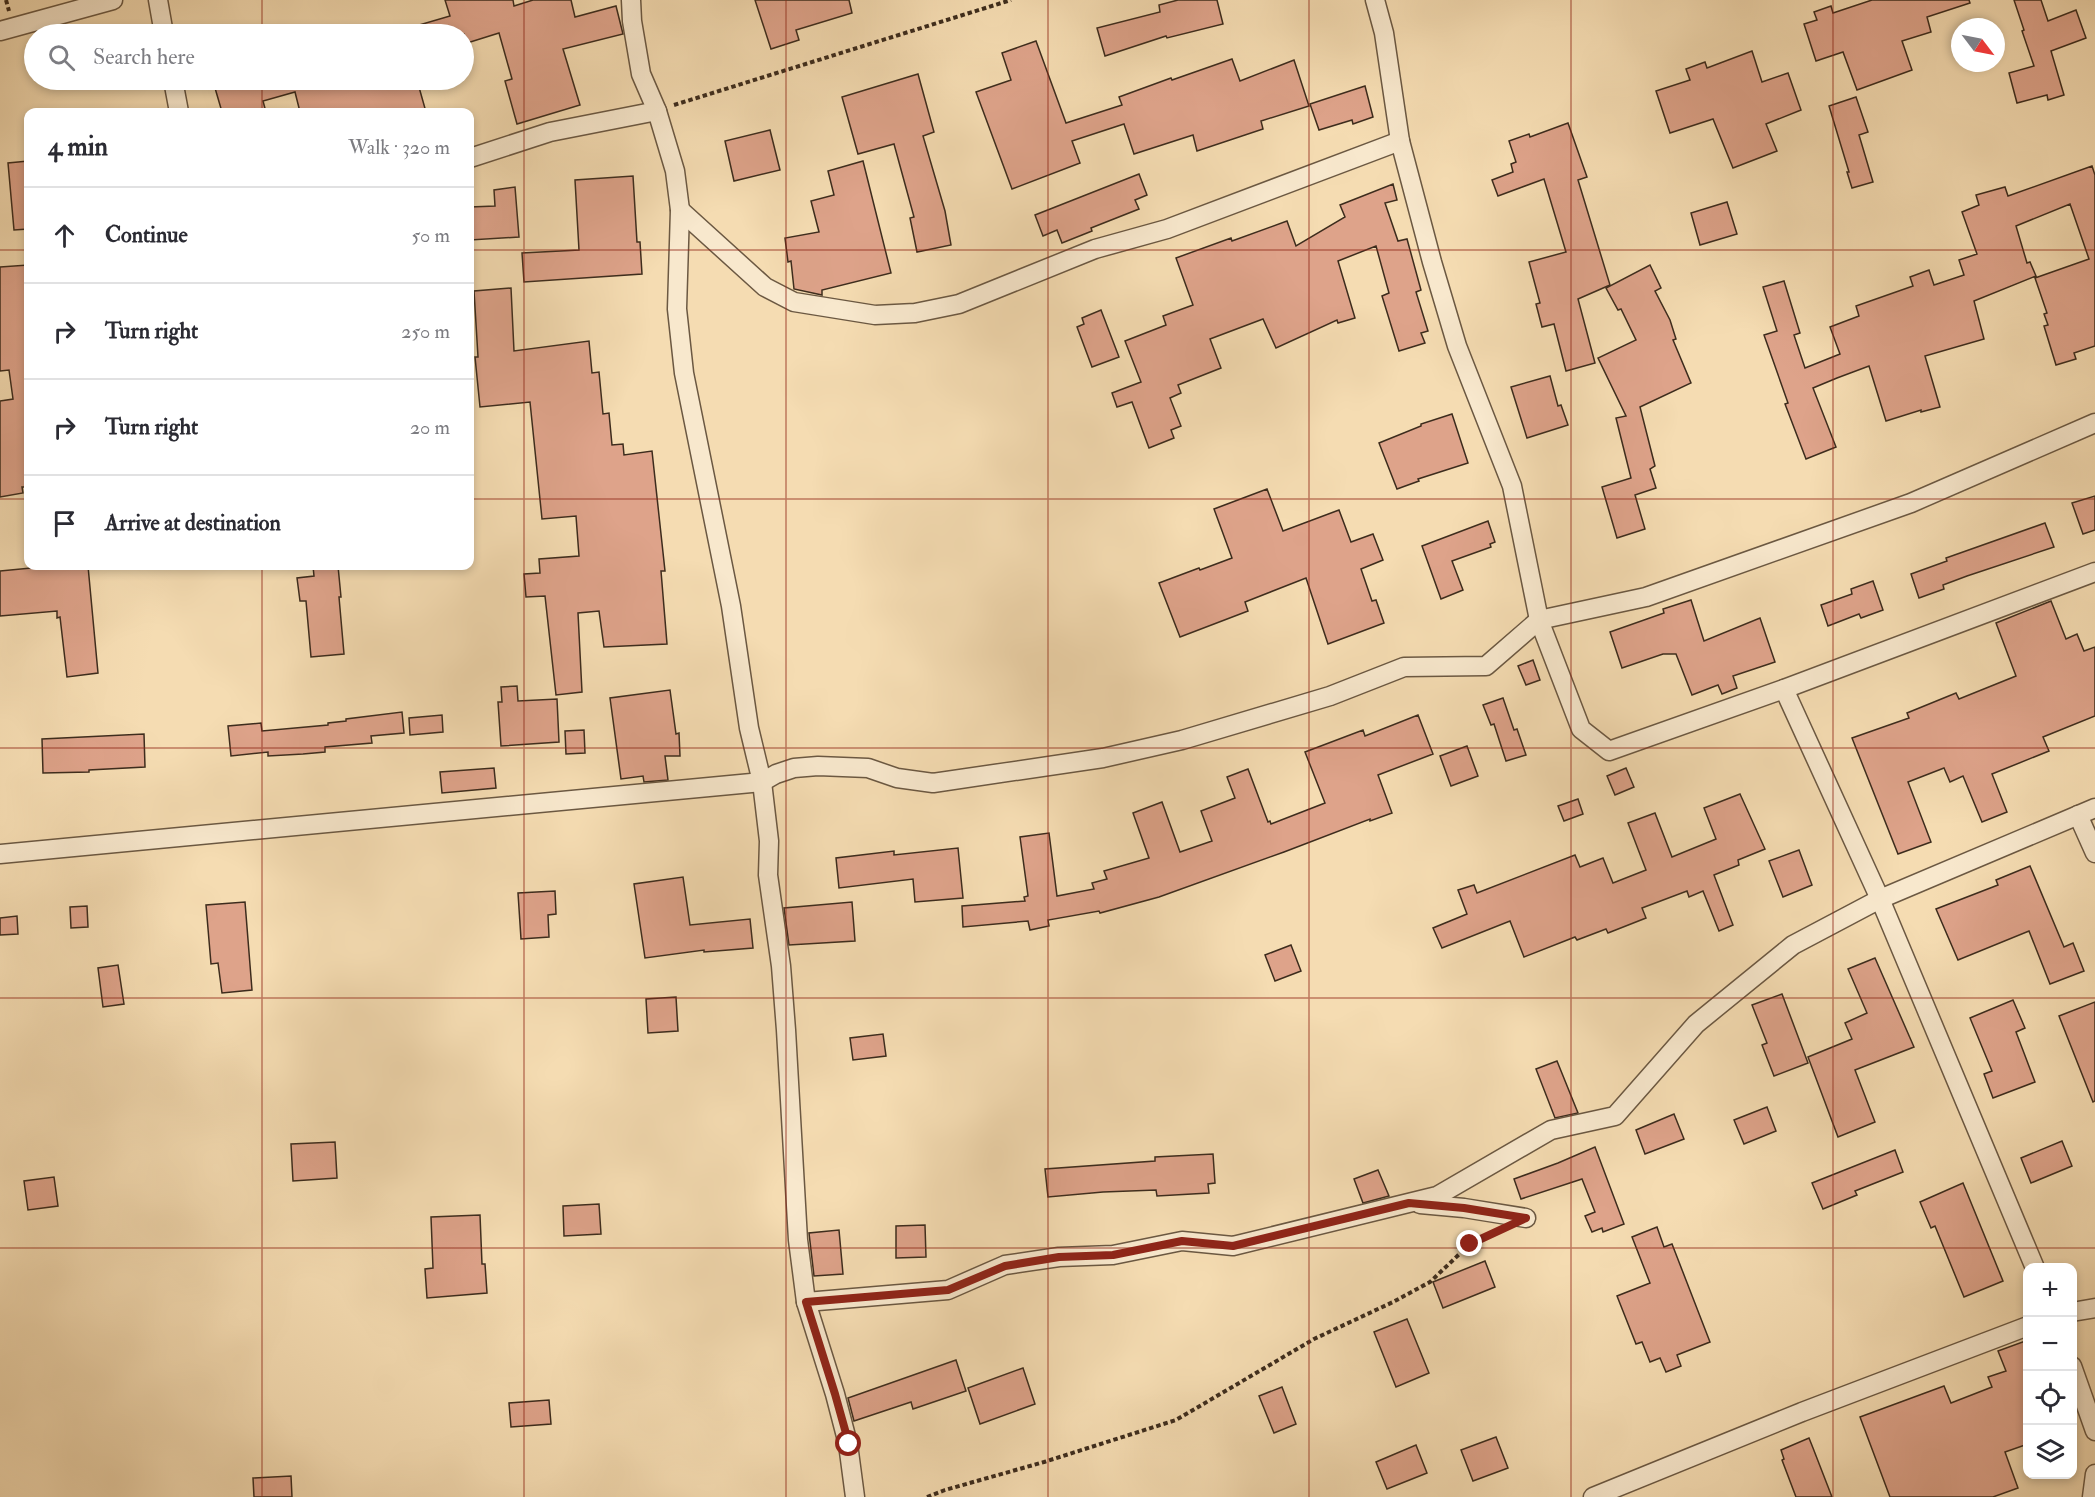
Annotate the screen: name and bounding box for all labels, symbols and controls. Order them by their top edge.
north arrow [1951,18,2005,72]
search box [24,24,474,90]
icon: search [45,41,78,74]
text: Search here [93,43,195,71]
text: 4 min [48,131,108,163]
text: Walk · 320 m [348,135,450,160]
icon: ahead [48,219,81,252]
text: Continue [105,221,188,249]
text: 50 m [411,223,450,248]
icon: right [48,315,81,348]
text: Turn right [105,317,198,345]
text: 250 m [401,319,450,344]
icon: right [48,411,81,444]
text: Turn right [105,413,198,441]
text: 20 m [410,415,450,440]
icon: arrive [48,507,81,540]
text: Arrive at destination [105,509,281,537]
route end [1456,1230,1482,1256]
map controls [2023,1263,2077,1479]
button: + [2023,1263,2077,1317]
button: − [2023,1317,2077,1371]
button: locate [2023,1371,2077,1425]
button: layers [2023,1425,2077,1479]
route start [835,1430,861,1456]

